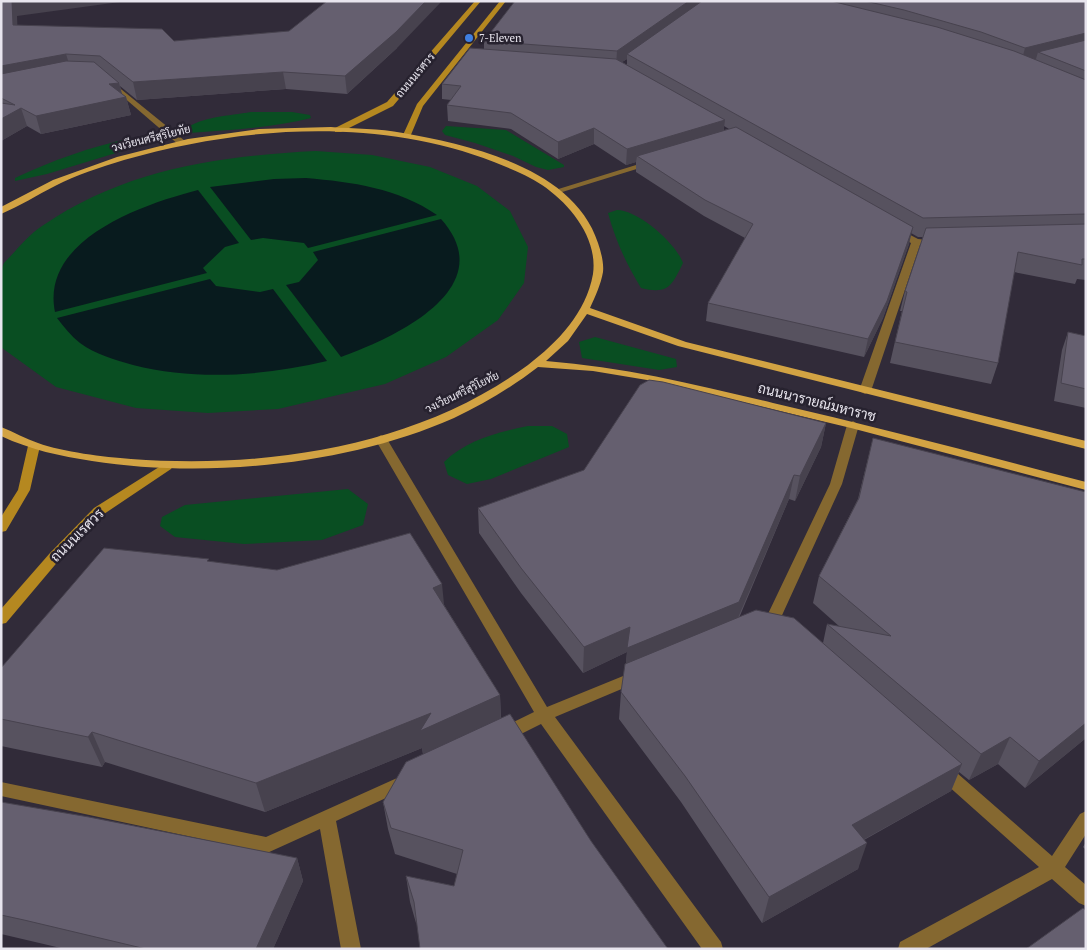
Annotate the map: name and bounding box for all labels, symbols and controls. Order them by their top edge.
place label: 7-Eleven [479,31,522,45]
marker: 7-Eleven [463,32,475,44]
street label: ถนนนเรศวร [392,50,438,100]
street label: วงเวียนศรีสุริโยทัย [110,120,192,156]
street label: วงเวียนศรีสุริโยทัย [422,367,502,418]
street label: ถนนนารายณ์มหาราช [756,378,878,425]
street label: ถนนนเรศวร [46,504,108,566]

